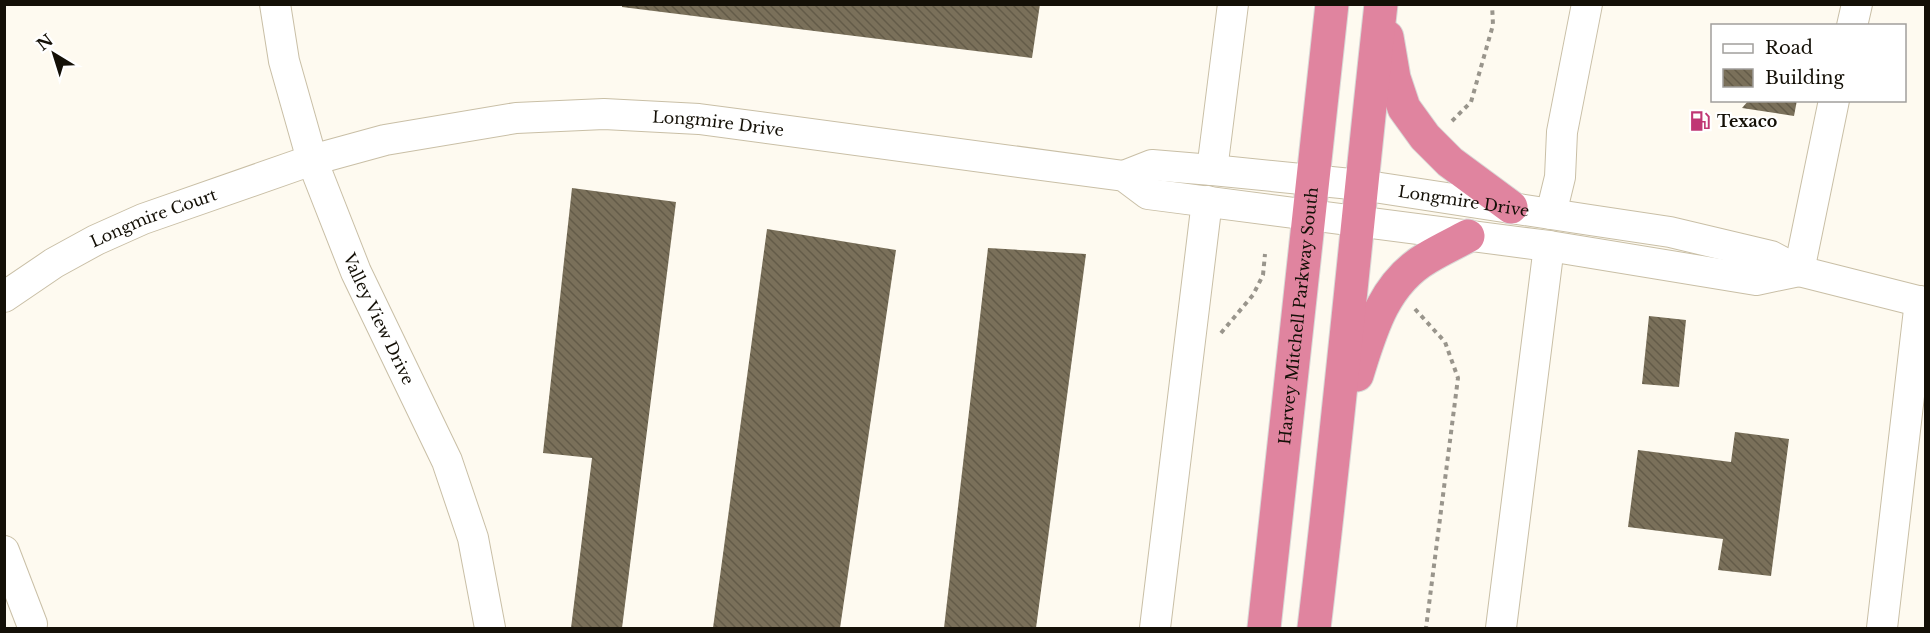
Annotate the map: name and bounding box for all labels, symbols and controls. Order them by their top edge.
north arrow [24,24,84,84]
legend [1711,24,1906,102]
text: N [33,30,57,55]
text: Road [1765,37,1813,59]
text: Building [1765,67,1844,89]
street label: Longmire Drive [652,107,785,140]
fuel station icon: Texaco [1688,109,1712,133]
place label: Texaco [1717,111,1777,131]
street label: Longmire Drive [1397,181,1531,221]
street label: Longmire Court [87,184,219,251]
street label: Harvey Mitchell Parkway South [1274,186,1322,446]
street label: Valley View Drive [339,249,419,388]

